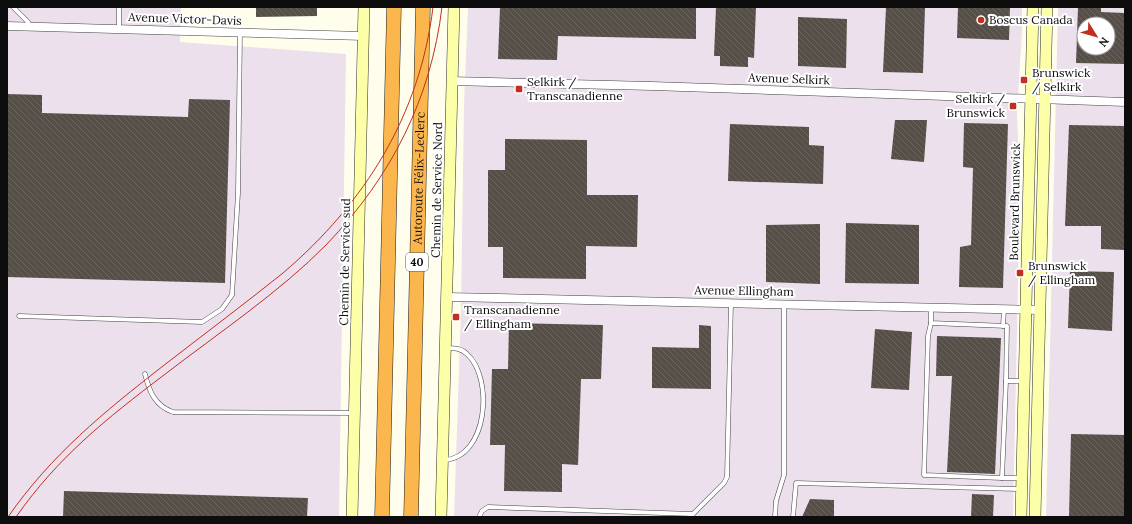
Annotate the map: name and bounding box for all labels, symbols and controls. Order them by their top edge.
street label: Avenue Victor-Davis [127,9,242,28]
place label: Boscus Canada [989,12,1073,27]
marker: Boscus Canada [976,15,986,25]
north arrow [1076,16,1116,56]
text: N [1096,34,1112,50]
place label: Brunswick / Selkirk [1032,65,1091,95]
street label: Avenue Selkirk [747,70,831,87]
place label: Selkirk / Transcanadienne [527,74,623,103]
marker: Brunswick / Selkirk [1019,75,1029,85]
marker: Selkirk / Transcanadienne [514,84,524,94]
place label: Selkirk / Brunswick [947,91,1006,120]
marker: Selkirk / Brunswick [1008,101,1018,111]
street label: Autoroute Félix-Leclerc [409,112,428,246]
street label: Chemin de Service Nord [428,122,445,258]
street label: Boulevard Brunswick [1006,143,1023,261]
street label: Chemin de Service sud [336,198,353,326]
road number: 40 [406,253,428,271]
place label: Brunswick / Ellingham [1028,258,1095,288]
marker: Brunswick / Ellingham [1015,268,1025,278]
street label: Avenue Ellingham [693,282,794,299]
place label: Transcanadienne / Ellingham [464,302,560,332]
marker: Transcanadienne / Ellingham [451,312,461,322]

